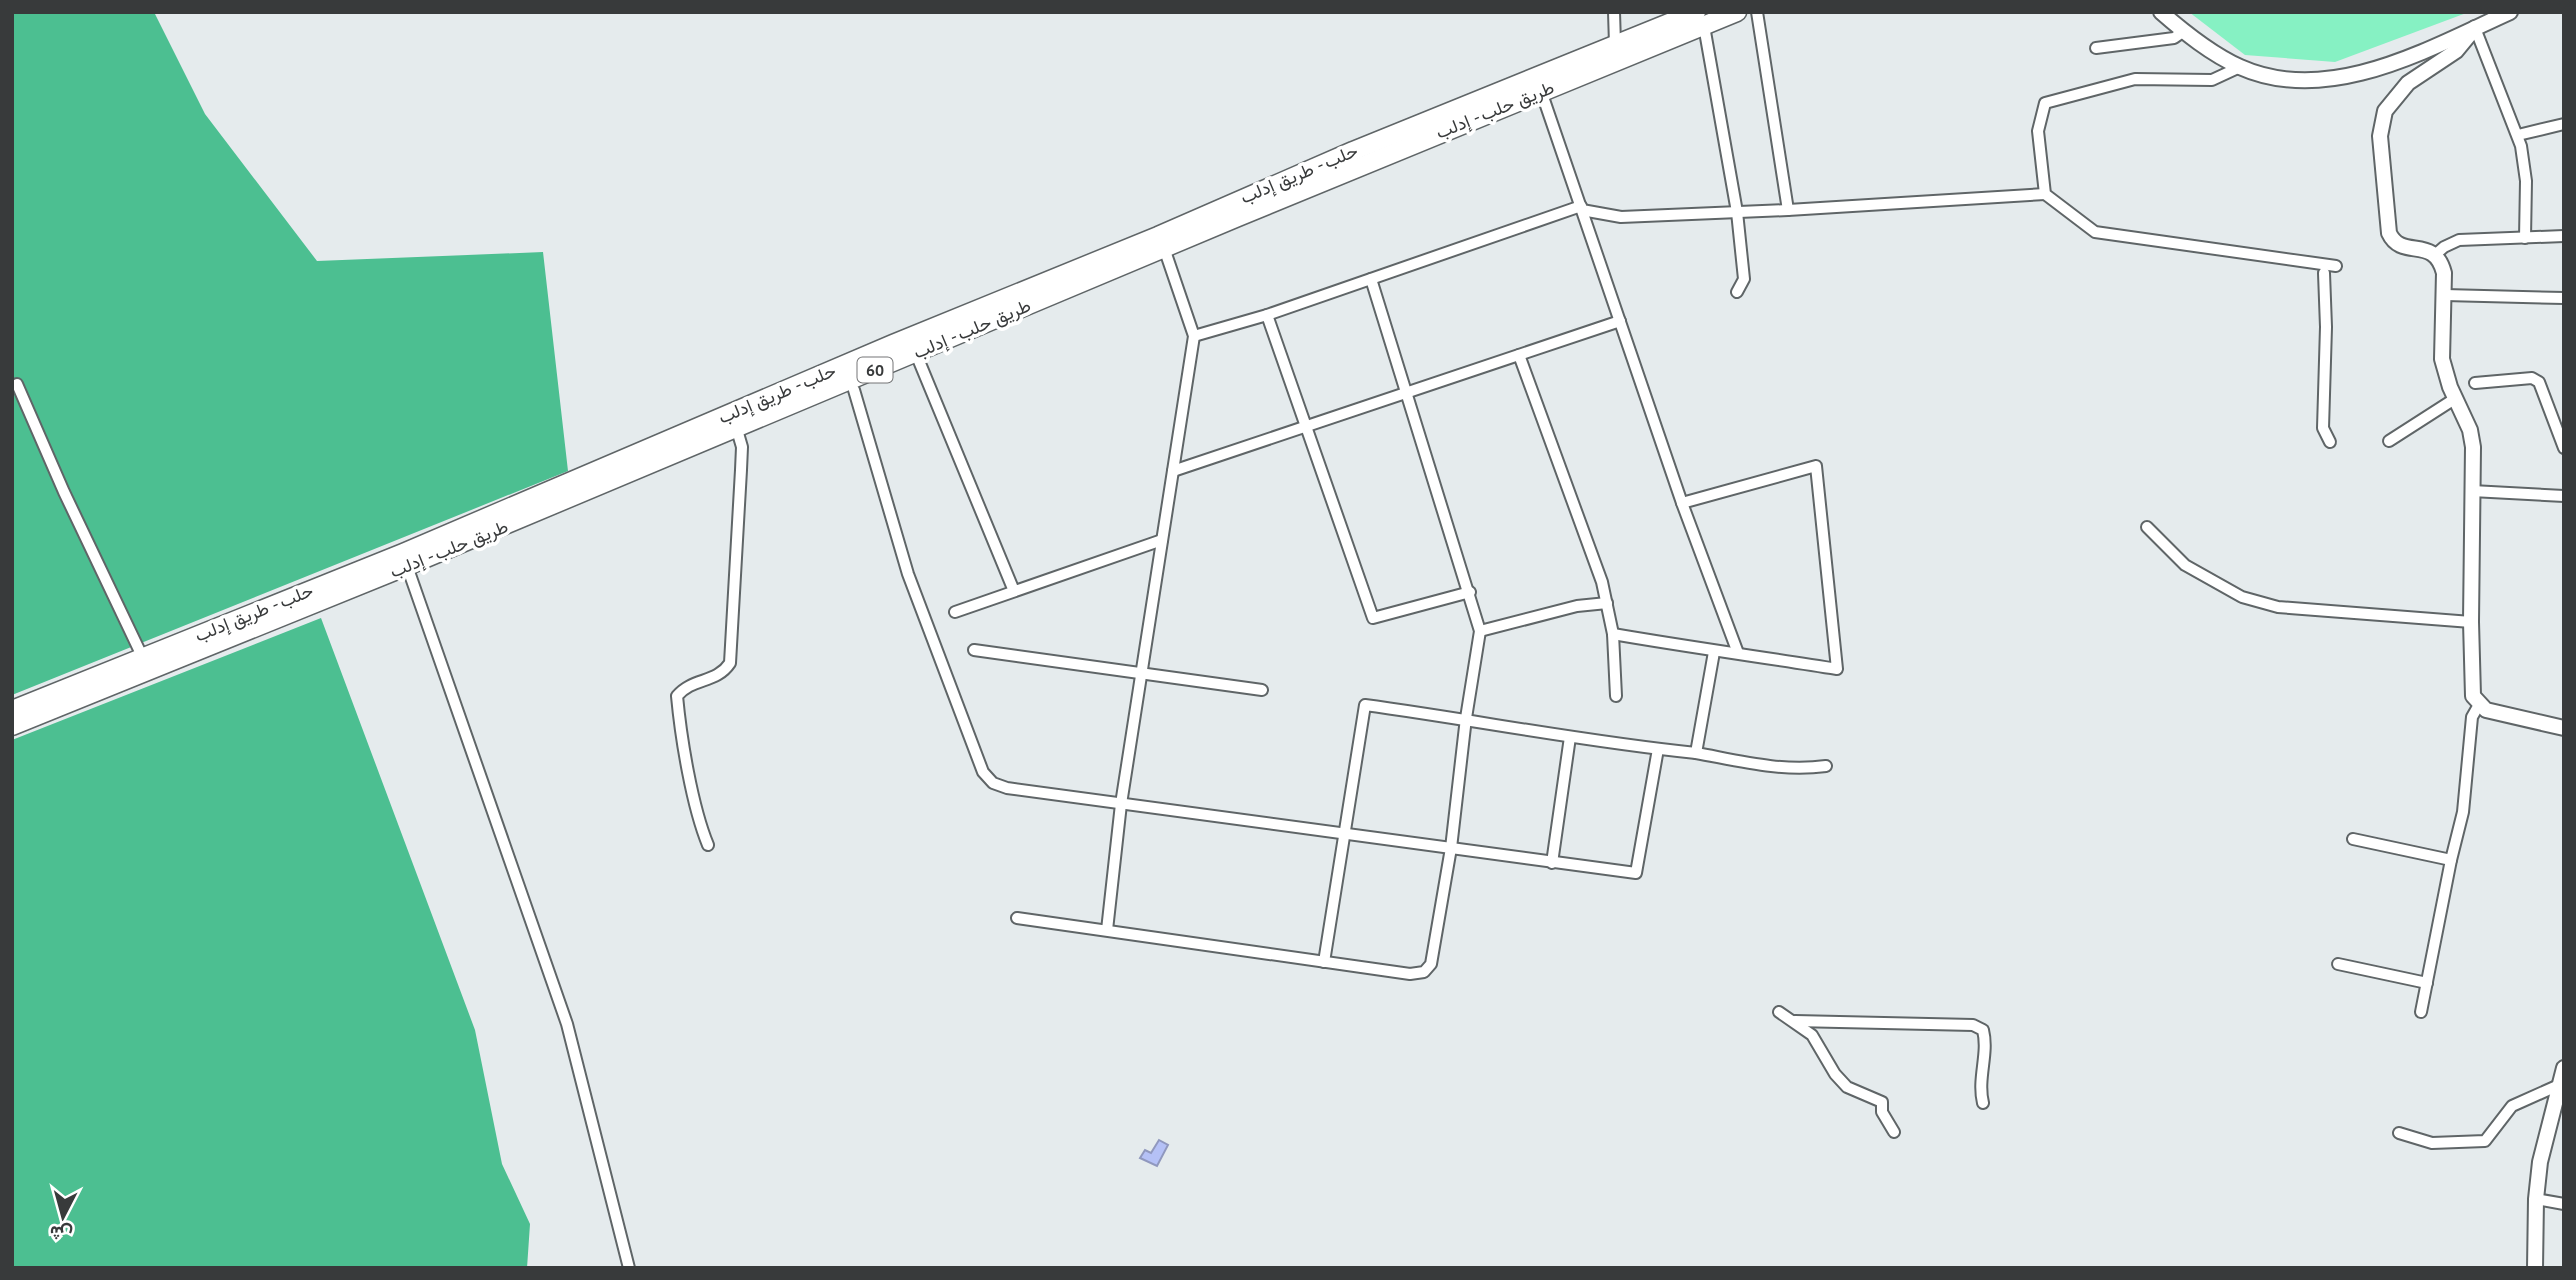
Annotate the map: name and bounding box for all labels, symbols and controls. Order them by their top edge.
street label: طريق حلب - إدلب [1432,75,1558,145]
street label: حلب - طريق إدلب [1237,138,1361,210]
street label: طريق حلب - إدلب [910,293,1034,365]
street label: حلب - طريق إدلب [715,358,839,430]
road number: 60 [858,358,892,382]
street label: طريق حلب - إدلب [386,514,512,584]
street label: حلب - طريق إدلب [191,578,317,648]
north arrow [28,1182,98,1252]
text: ش [48,1221,74,1247]

